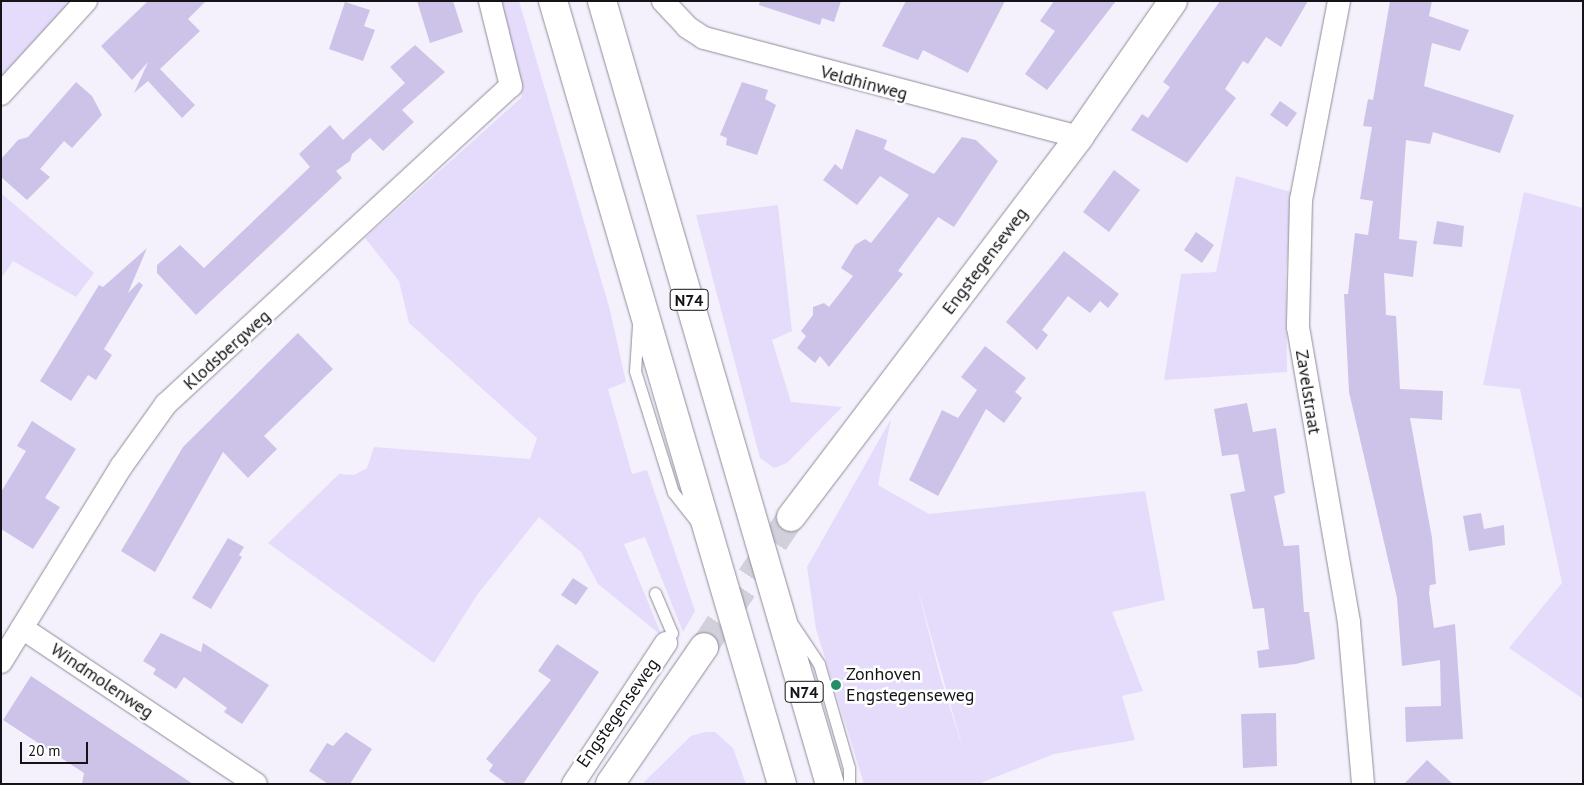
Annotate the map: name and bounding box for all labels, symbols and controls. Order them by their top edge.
street label: Veldhinweg [818,61,910,105]
street label: Engstegenseweg [938,203,1032,319]
road number: N74 [669,286,709,314]
street label: Klodsbergweg [179,305,275,395]
street label: Zavelstraat [1291,348,1325,436]
street label: Windmolenweg [46,639,158,723]
street label: Engstegenseweg [572,654,664,772]
place label: Zonhoven Engstegenseweg [846,664,974,706]
road number: N74 [784,679,824,706]
marker: Zonhoven Engstegenseweg [830,679,842,691]
scale bar [22,732,90,764]
text: 20 m [28,741,61,760]

